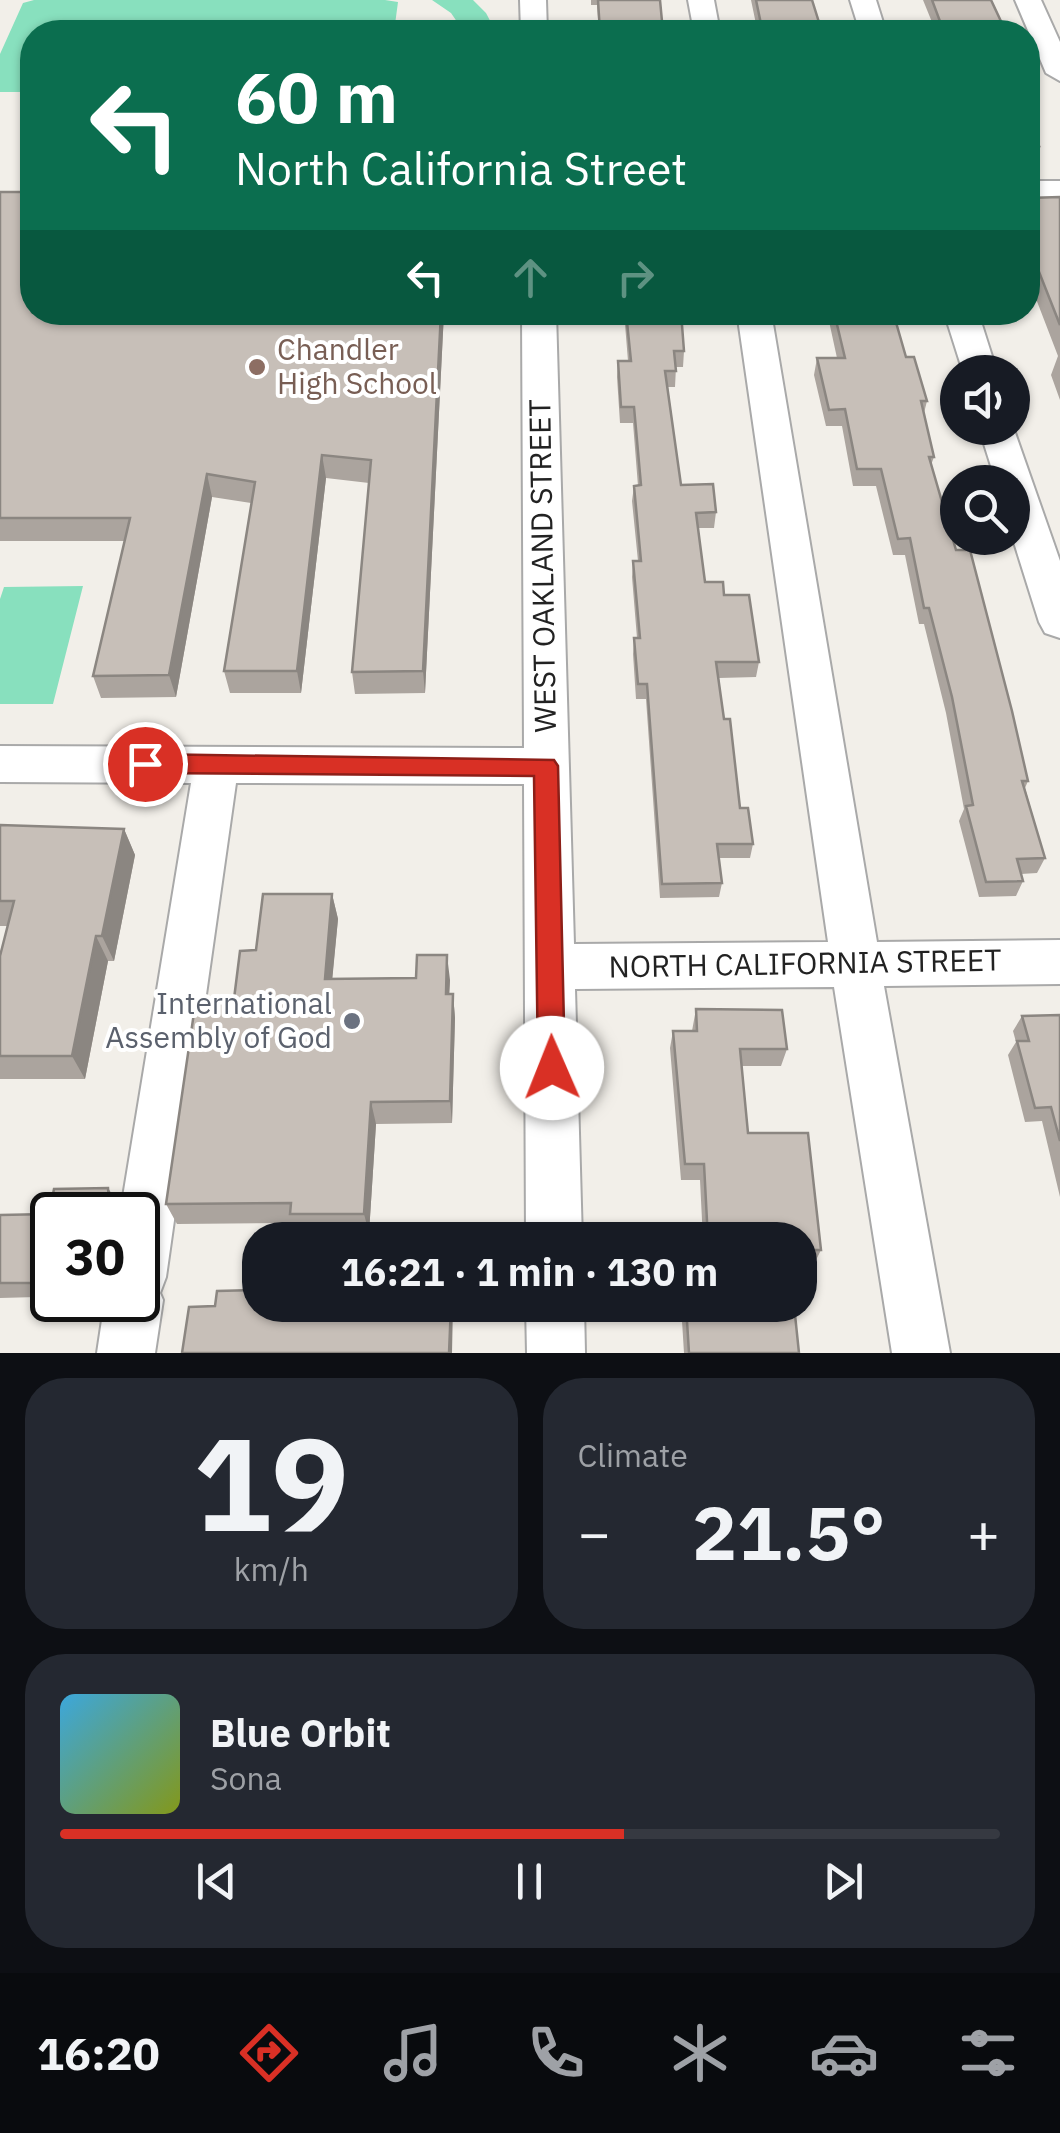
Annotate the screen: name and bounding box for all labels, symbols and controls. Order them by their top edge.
text: 60 m [235,51,398,142]
icon: left [70,60,200,190]
text: North California Street [235,139,687,197]
icon: left [398,250,453,305]
icon: ahead [503,250,558,305]
icon: right [608,250,663,305]
place label: Chandler High School [277,329,437,402]
map controls [940,355,1030,555]
button: sound [940,355,1030,445]
marker: Chandler High School [246,356,268,378]
street label: WEST OAKLAND STREET [519,399,564,733]
button: search [940,465,1030,555]
pin [103,722,188,807]
icon: arrive [118,737,173,792]
street label: NORTH CALIFORNIA STREET [608,940,1002,985]
place label: International Assembly of God [105,983,332,1056]
marker: International Assembly of God [341,1010,363,1032]
position arrow [500,1016,604,1120]
speed limit sign: 30 [30,1192,160,1322]
text: 16:21 · 1 min · 130 m [341,1247,718,1296]
text: 19 [193,1398,349,1567]
text: Climate [578,1434,688,1476]
text: 21.5° [692,1483,886,1581]
text: − [578,1497,611,1568]
text: + [967,1497,1000,1568]
text: km/h [234,1548,309,1590]
text: Blue Orbit [210,1708,391,1757]
text: Sona [210,1757,282,1799]
icon: previous [189,1854,244,1909]
icon: pause [502,1854,557,1909]
icon: next [816,1854,871,1909]
icon: directions [234,2018,304,2088]
icon: music [378,2018,448,2088]
icon: phone [521,2018,591,2088]
icon: climate [665,2018,735,2088]
icon: car [809,2018,879,2088]
icon: filters [953,2018,1023,2088]
text: 16:20 [37,2024,160,2082]

